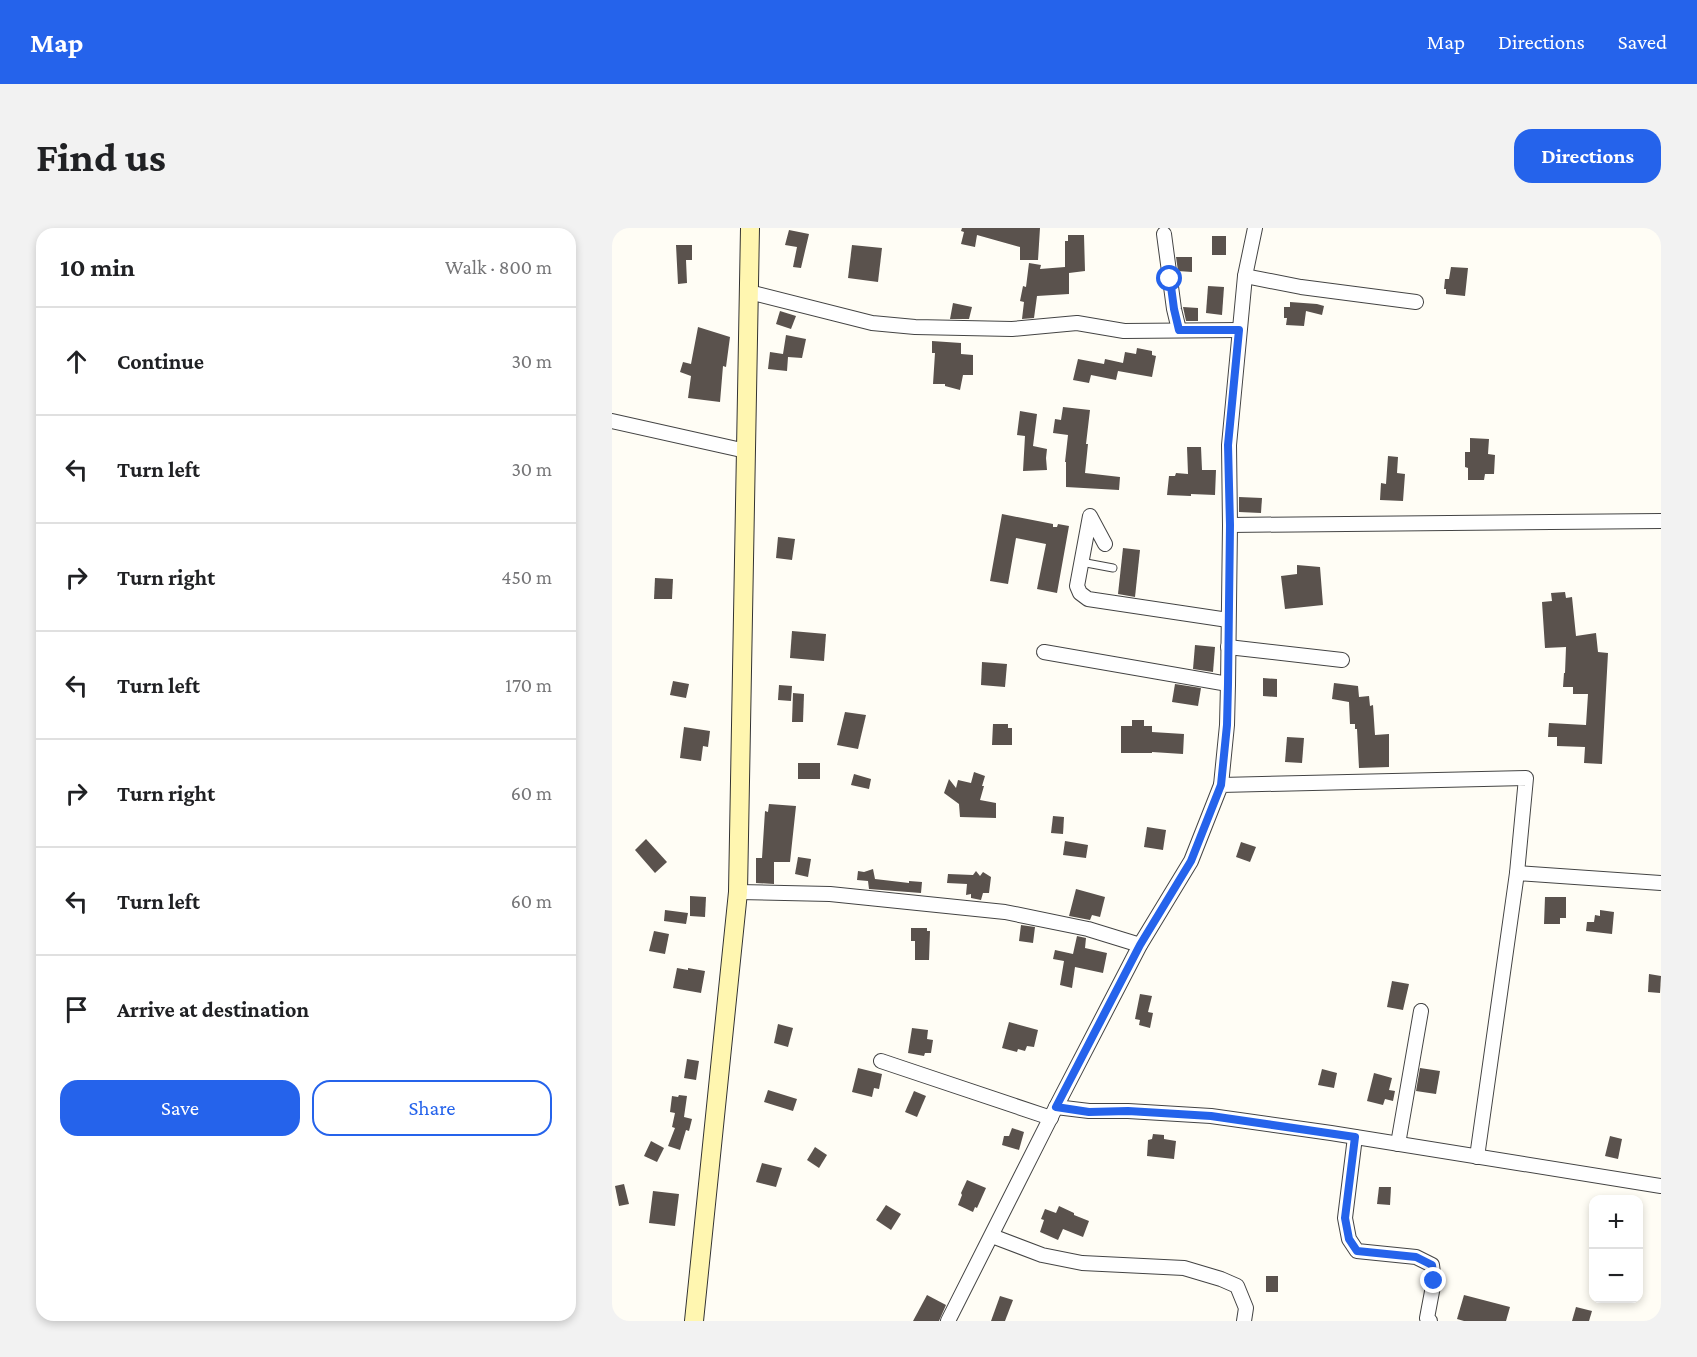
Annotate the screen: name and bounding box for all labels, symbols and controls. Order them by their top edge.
text: Map [30,27,83,58]
text: Map [1427,30,1465,54]
text: Directions [1498,30,1585,54]
text: Saved [1618,30,1667,54]
button: Directions [1514,129,1661,183]
text: Find us [36,133,166,180]
text: 10 min [60,253,135,282]
text: Walk · 800 m [445,256,552,278]
route start [1156,265,1182,291]
icon: ahead [60,345,93,378]
text: Continue [117,349,204,374]
text: 30 m [511,350,552,372]
icon: left [60,453,93,486]
text: Turn left [117,457,200,482]
text: 30 m [511,458,552,480]
icon: right [60,561,93,594]
text: Turn right [117,565,215,590]
text: 450 m [501,566,552,588]
icon: left [60,669,93,702]
text: Turn left [117,673,200,698]
text: 170 m [505,674,552,696]
icon: right [60,777,93,810]
text: Turn right [117,781,215,806]
text: 60 m [511,782,552,804]
icon: left [60,885,93,918]
text: Turn left [117,889,200,914]
text: 60 m [511,890,552,912]
icon: arrive [60,993,93,1026]
text: Arrive at destination [117,997,309,1022]
button: Save [60,1080,300,1136]
button: Share [312,1080,552,1136]
map controls [1589,1195,1643,1303]
button: + [1589,1195,1643,1249]
button: − [1589,1249,1643,1303]
route end [1420,1267,1446,1293]

